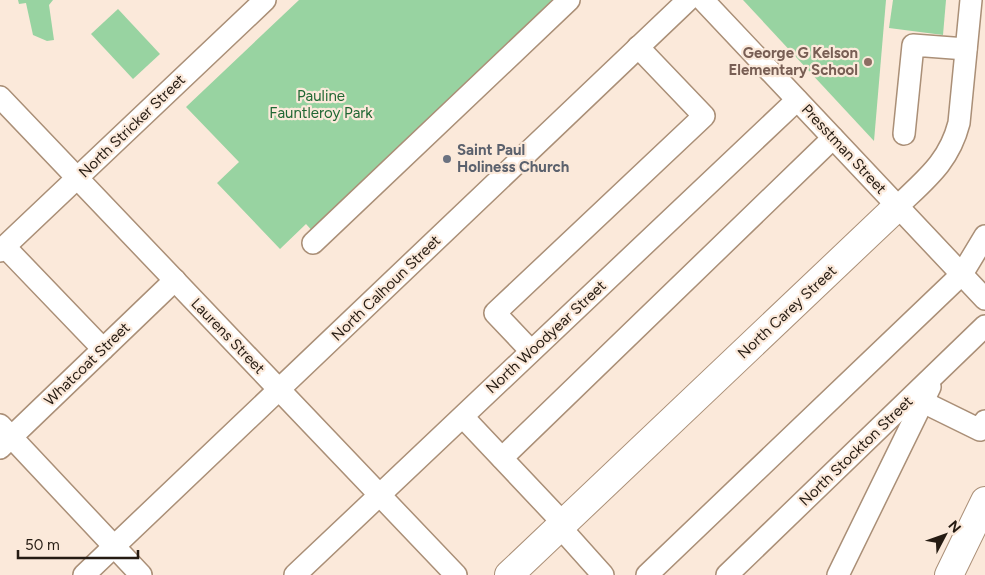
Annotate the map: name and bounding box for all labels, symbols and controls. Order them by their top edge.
place label: George G Kelson Elementary School [729,44,858,79]
marker: George G Kelson Elementary School [862,56,874,68]
street label: North Stricker Street [75,70,189,181]
park label: Pauline Fauntleroy Park [269,87,373,122]
street label: Presstman Street [798,100,890,198]
place label: Saint Paul Holiness Church [457,141,569,176]
marker: Saint Paul Holiness Church [441,153,453,165]
street label: North Calhoun Street [328,231,444,345]
street label: North Carey Street [734,261,840,362]
street label: North Woodyear Street [482,277,610,397]
street label: Laurens Street [187,294,269,378]
street label: Whatcoat Street [40,318,134,409]
street label: North Stockton Street [796,392,917,510]
north arrow [920,510,970,560]
text: N [944,517,964,536]
scale bar [18,528,138,560]
text: 50 m [25,536,60,554]

